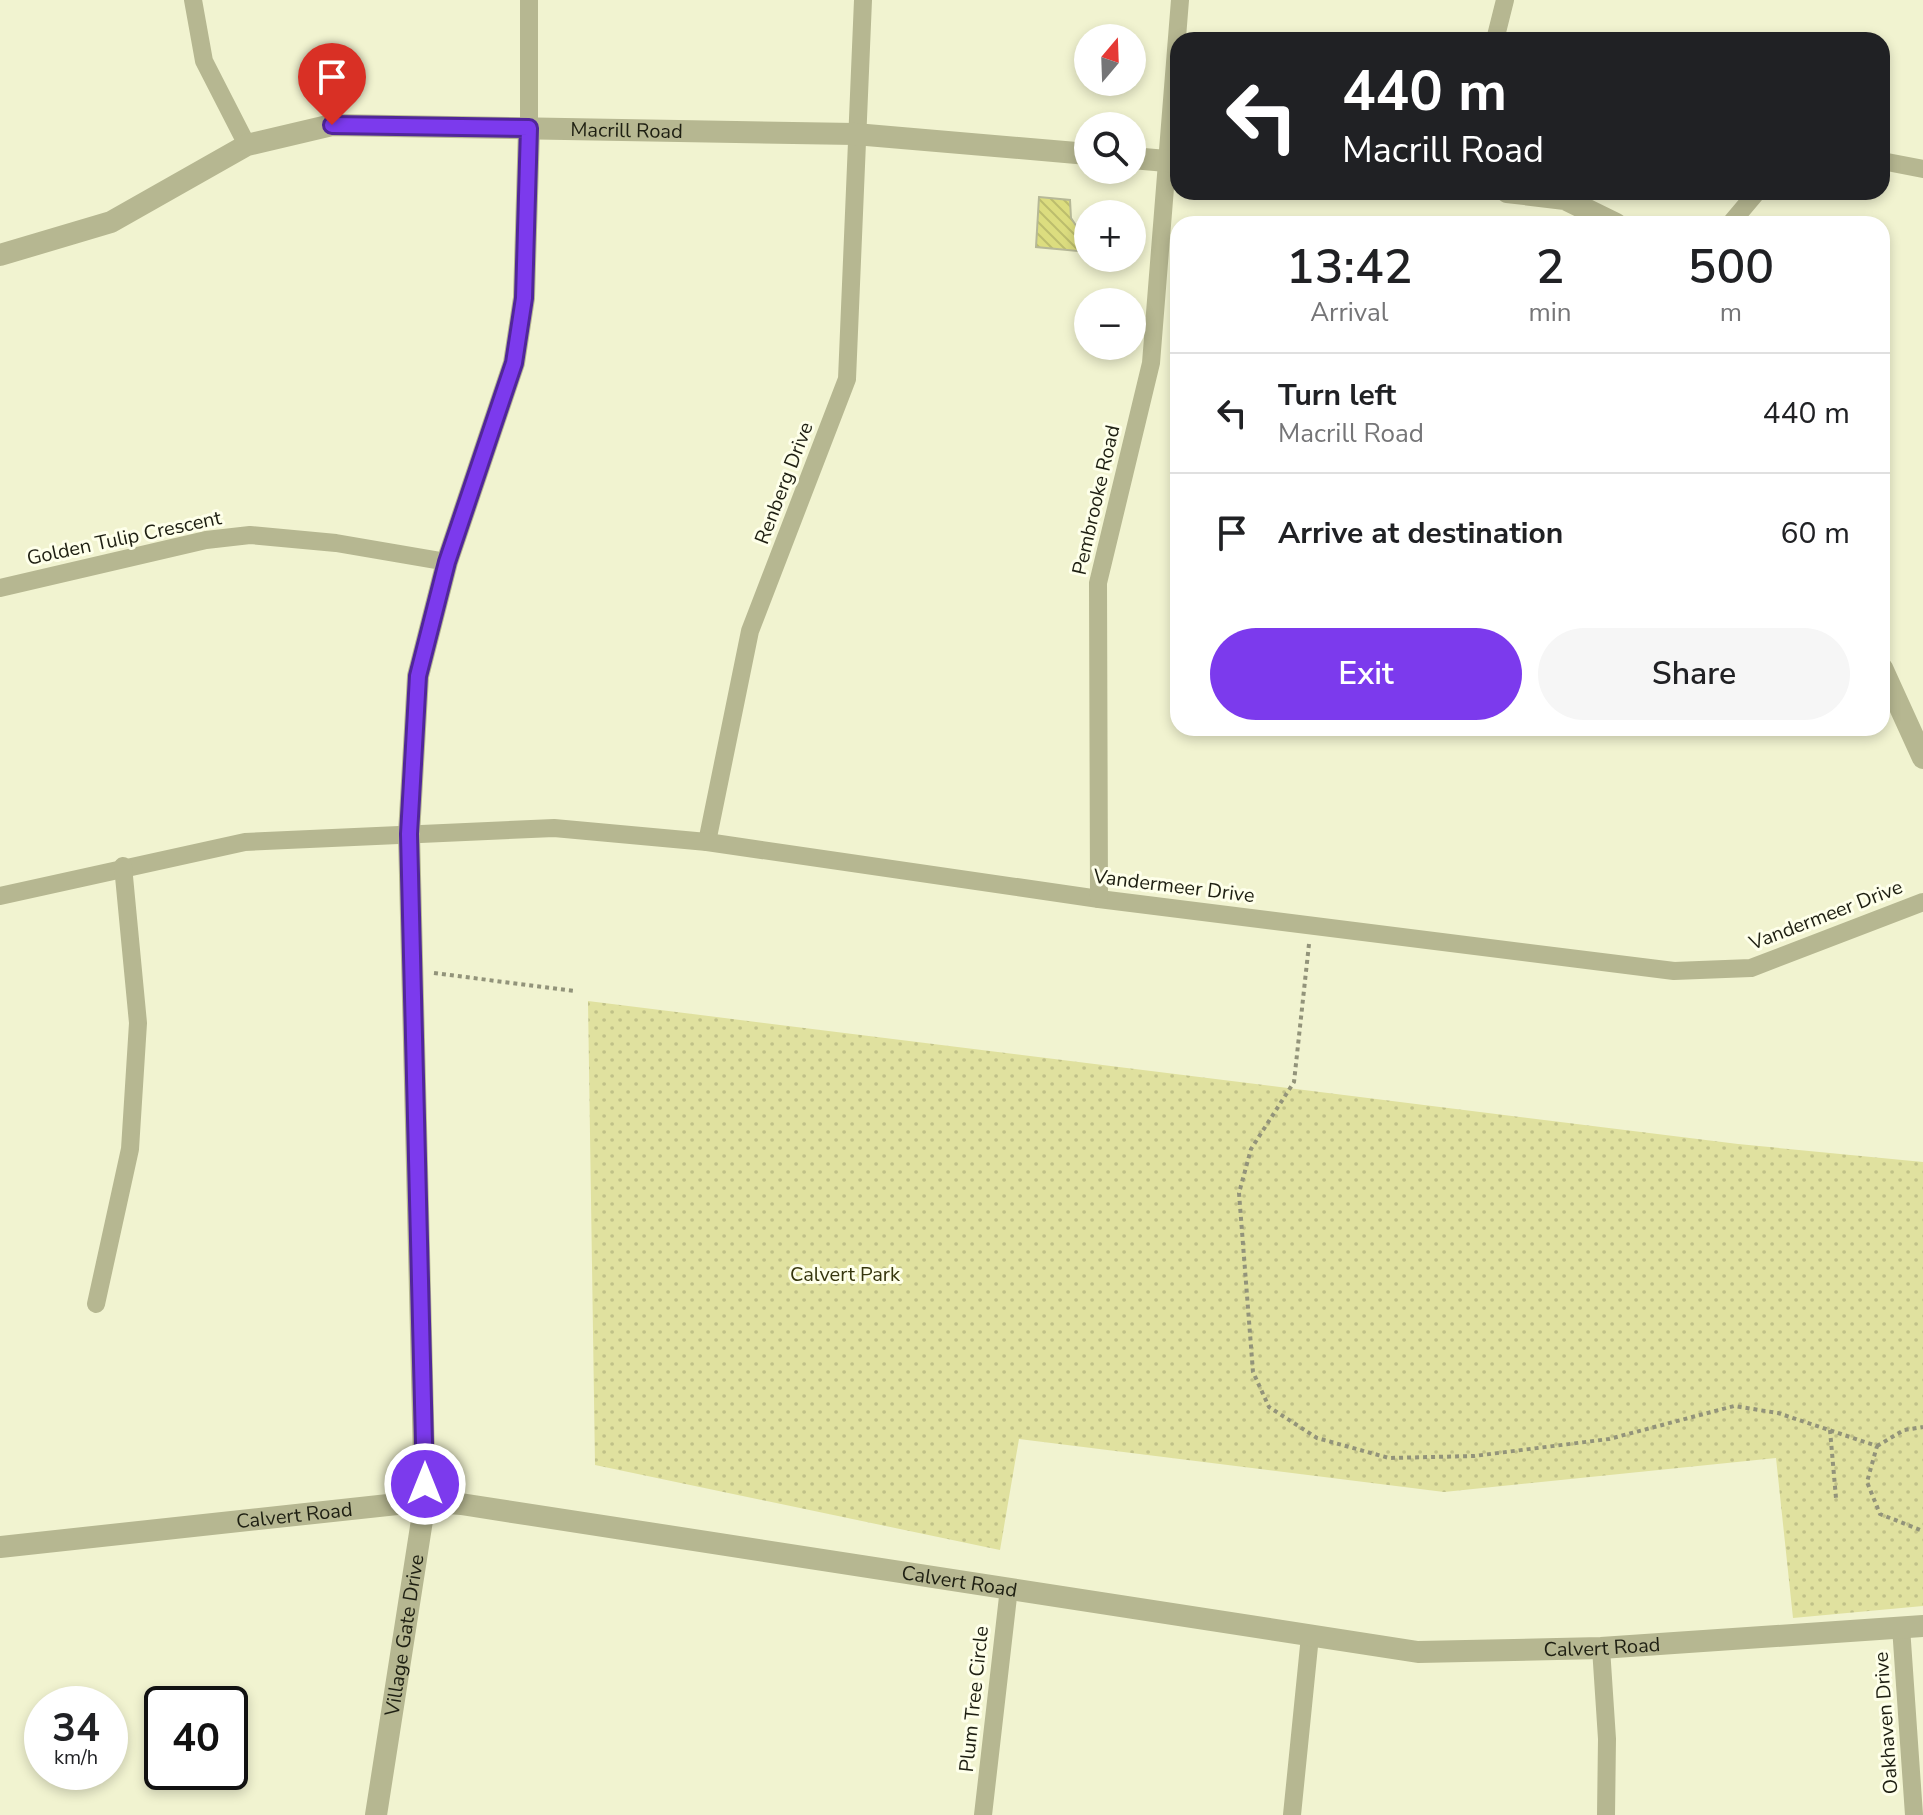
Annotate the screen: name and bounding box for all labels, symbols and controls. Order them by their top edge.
north arrow [1074,24,1146,96]
map controls [1074,24,1146,360]
pin [298,43,366,125]
text: 440 m [1342,53,1507,130]
icon: arrive [310,55,354,99]
icon: left [1210,64,1314,168]
button: search [1074,112,1146,184]
street label: Macrill Road [570,116,683,145]
text: Macrill Road [1342,126,1544,175]
button: + [1074,200,1146,272]
text: 13:42 [1286,234,1413,300]
text: 2 [1536,234,1564,300]
text: 500 [1688,234,1774,300]
button: − [1074,288,1146,360]
text: Arrival [1310,295,1388,330]
text: min [1529,295,1572,330]
text: m [1720,295,1742,330]
text: Turn left [1278,375,1396,416]
icon: left [1210,391,1254,435]
text: 440 m [1763,393,1850,434]
text: Macrill Road [1278,416,1424,451]
street label: Renberg Drive [748,418,820,548]
street label: Pembrooke Road [1066,422,1126,578]
street label: Golden Tulip Crescent [24,504,225,572]
icon: arrive [1210,511,1254,555]
text: Arrive at destination [1278,513,1563,554]
text: 60 m [1781,513,1850,554]
button: Exit [1210,628,1522,720]
button: Share [1538,628,1850,720]
street label: Vandermeer Drive [1091,863,1256,909]
street label: Vandermeer Drive [1745,873,1907,957]
park label: Calvert Park [790,1261,901,1288]
position arrow [383,1442,467,1526]
street label: Calvert Road [235,1495,354,1535]
street label: Village Gate Drive [378,1552,430,1719]
street label: Calvert Road [900,1559,1019,1603]
street label: Plum Tree Circle [953,1625,995,1773]
street label: Calvert Road [1543,1630,1661,1663]
street label: Oakhaven Drive [1868,1651,1904,1795]
speed limit sign: 40 [144,1686,248,1790]
text: 34 [52,1701,100,1755]
text: km/h [54,1744,98,1771]

